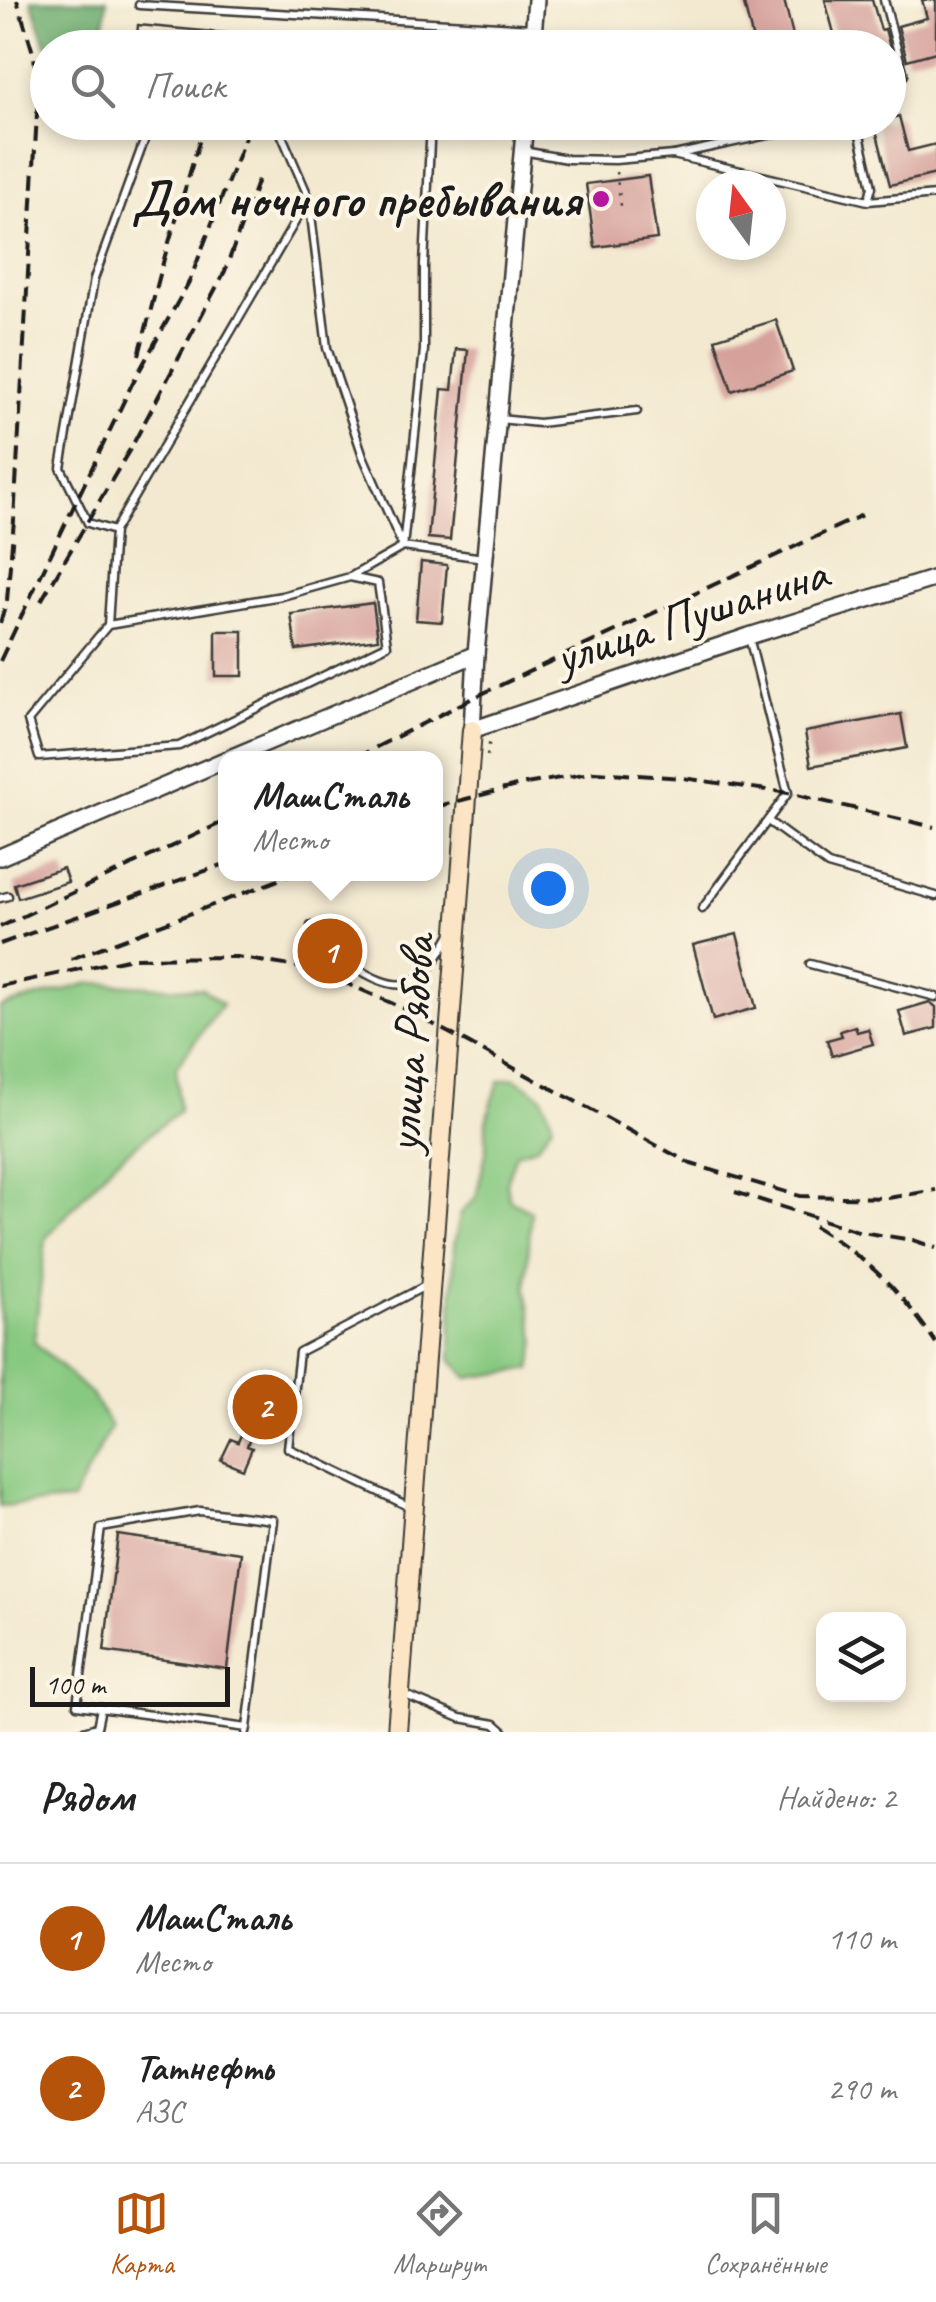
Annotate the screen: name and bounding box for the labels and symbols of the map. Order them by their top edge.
place label: Дом ночного пребывания [132,168,584,231]
north arrow [696,170,786,260]
marker: Дом ночного пребывания [590,188,612,210]
street label: улица Пушанина [544,540,838,690]
your location [523,863,574,914]
pin: 1 [298,914,362,988]
street label: улица Рябова [371,929,449,1158]
pin: 2 [232,1370,298,1444]
scale bar [30,1662,230,1706]

